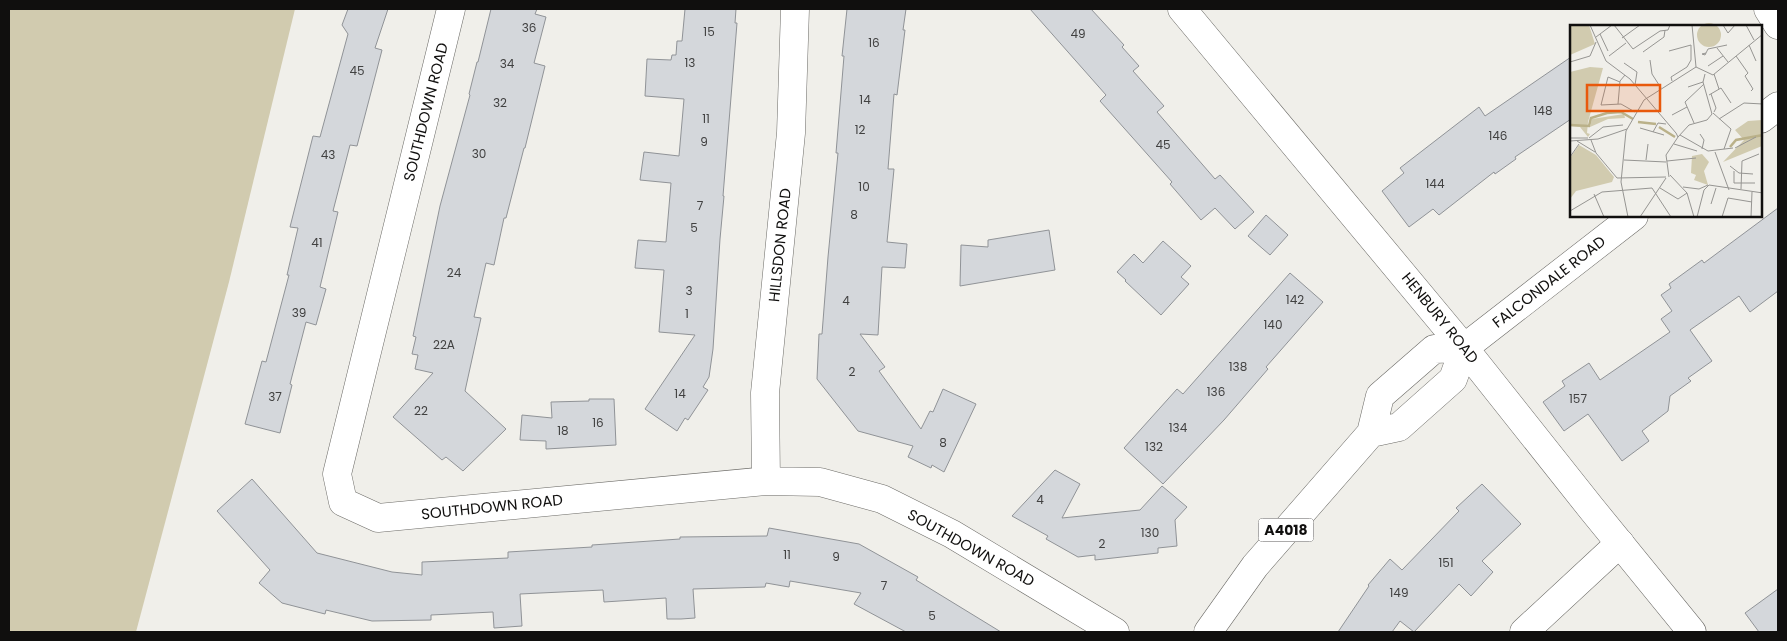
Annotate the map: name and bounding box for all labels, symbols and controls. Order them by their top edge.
house number: 36 [522,19,536,36]
house number: 15 [703,23,715,40]
house number: 49 [1070,25,1086,42]
inset map [1570,25,1762,218]
house number: 16 [868,34,880,51]
street label: SOUTHDOWN ROAD [398,40,453,184]
house number: 13 [685,54,695,71]
house number: 34 [500,55,515,72]
house number: 45 [349,62,365,79]
house number: 14 [859,91,871,108]
house number: 32 [493,94,507,111]
house number: 148 [1534,102,1552,119]
house number: 11 [702,110,710,127]
house number: 12 [855,121,865,138]
house number: 146 [1488,127,1508,144]
house number: 9 [700,133,708,150]
house number: 45 [1155,136,1171,153]
house number: 30 [472,145,486,162]
house number: 43 [321,146,335,163]
house number: 144 [1426,175,1445,192]
house number: 10 [858,178,870,195]
street label: HILLSDON ROAD [763,187,796,303]
house number: 7 [697,197,704,214]
house number: 8 [850,206,858,223]
house number: 5 [690,219,698,236]
street label: FALCONDALE ROAD [1488,231,1610,333]
house number: 41 [311,234,323,251]
house number: 24 [447,264,462,281]
street label: HENBURY ROAD [1397,268,1484,368]
house number: 3 [685,282,693,299]
house number: 142 [1286,291,1304,308]
house number: 4 [842,292,850,309]
house number: 39 [292,304,306,321]
house number: 1 [685,305,689,322]
house number: 140 [1264,316,1282,333]
house number: 22A [433,336,455,353]
house number: 138 [1229,358,1247,375]
house number: 2 [849,363,856,380]
house number: 136 [1207,383,1225,400]
house number: 14 [674,385,686,402]
house number: 37 [268,388,282,405]
house number: 157 [1569,390,1587,407]
house number: 22 [414,402,428,419]
house number: 16 [592,414,604,431]
house number: 134 [1169,419,1188,436]
house number: 18 [557,422,569,439]
house number: 8 [939,434,947,451]
house number: 132 [1145,438,1163,455]
street label: SOUTHDOWN ROAD [420,489,564,524]
house number: 4 [1036,491,1044,508]
street label: SOUTHDOWN ROAD [904,504,1039,591]
road number: A4018 [1258,518,1314,542]
house number: 130 [1141,524,1159,541]
house number: 2 [1099,535,1106,552]
house number: 11 [783,546,791,563]
house number: 9 [832,548,840,565]
house number: 151 [1438,554,1454,571]
house number: 7 [881,577,888,594]
house number: 149 [1390,584,1408,601]
house number: 5 [928,607,936,624]

